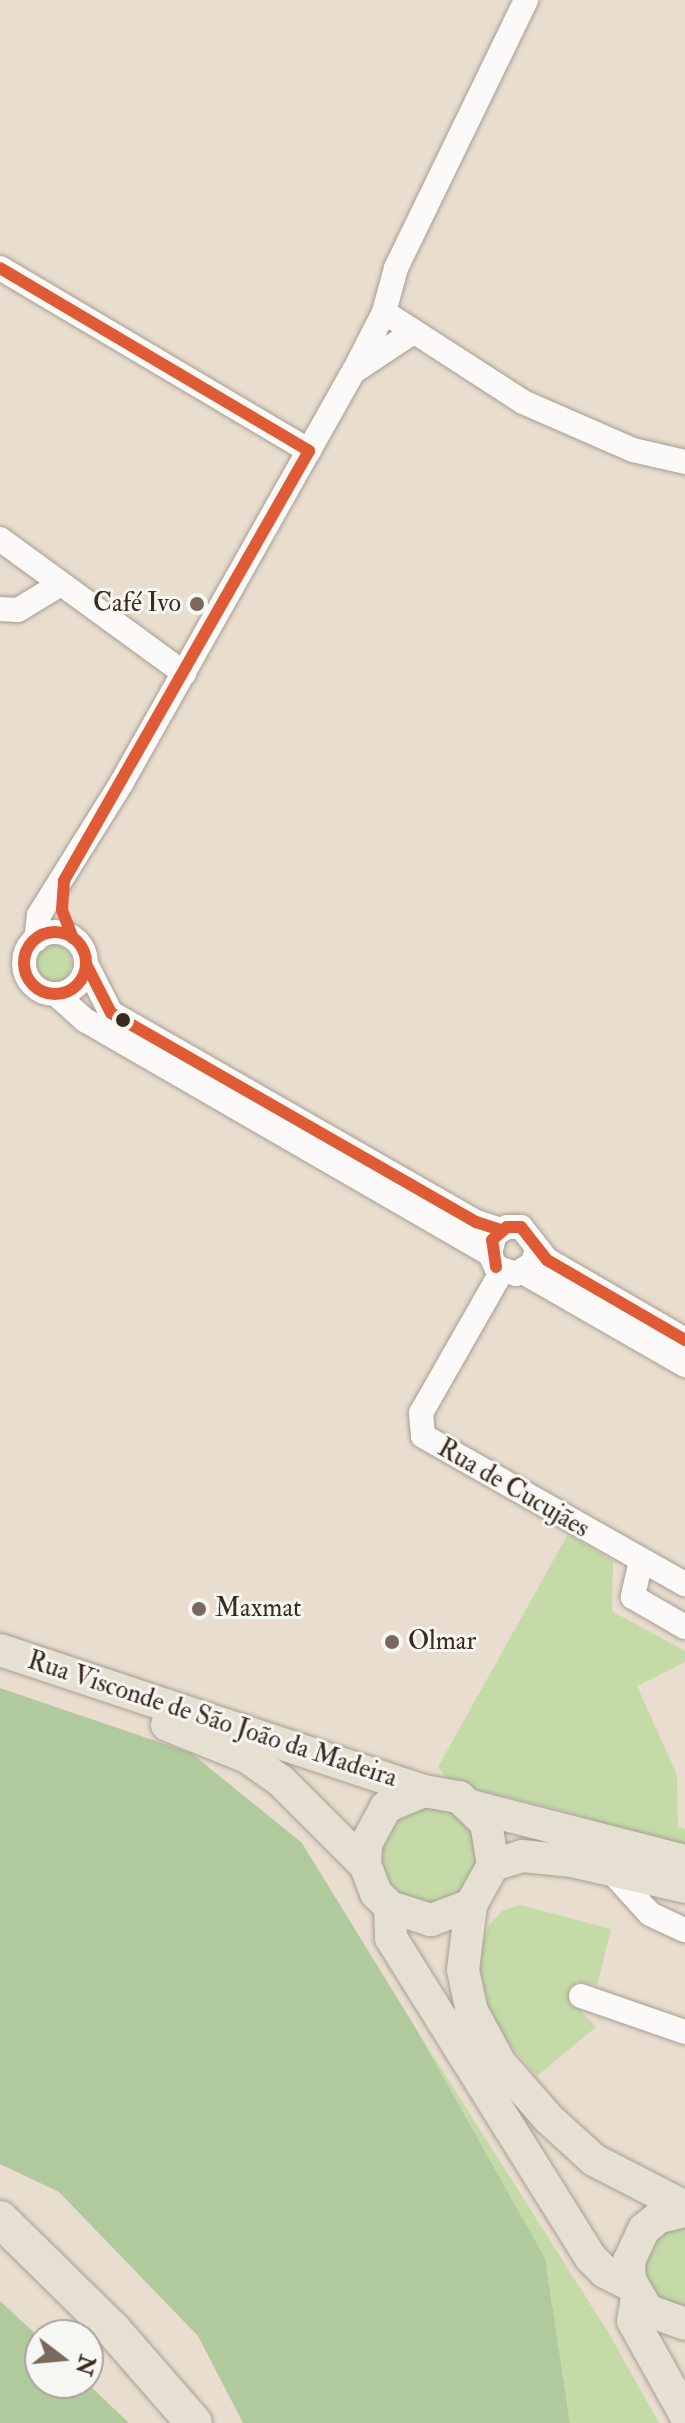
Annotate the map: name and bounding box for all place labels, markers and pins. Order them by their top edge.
place label: Café Ivo [93,588,181,620]
marker: Café Ivo [188,595,206,613]
unlabelled marker [115,1012,131,1028]
place label: Maxmat [215,1593,302,1625]
marker: Maxmat [190,1600,208,1618]
place label: Olmar [408,1626,476,1658]
marker: Olmar [383,1633,401,1651]

